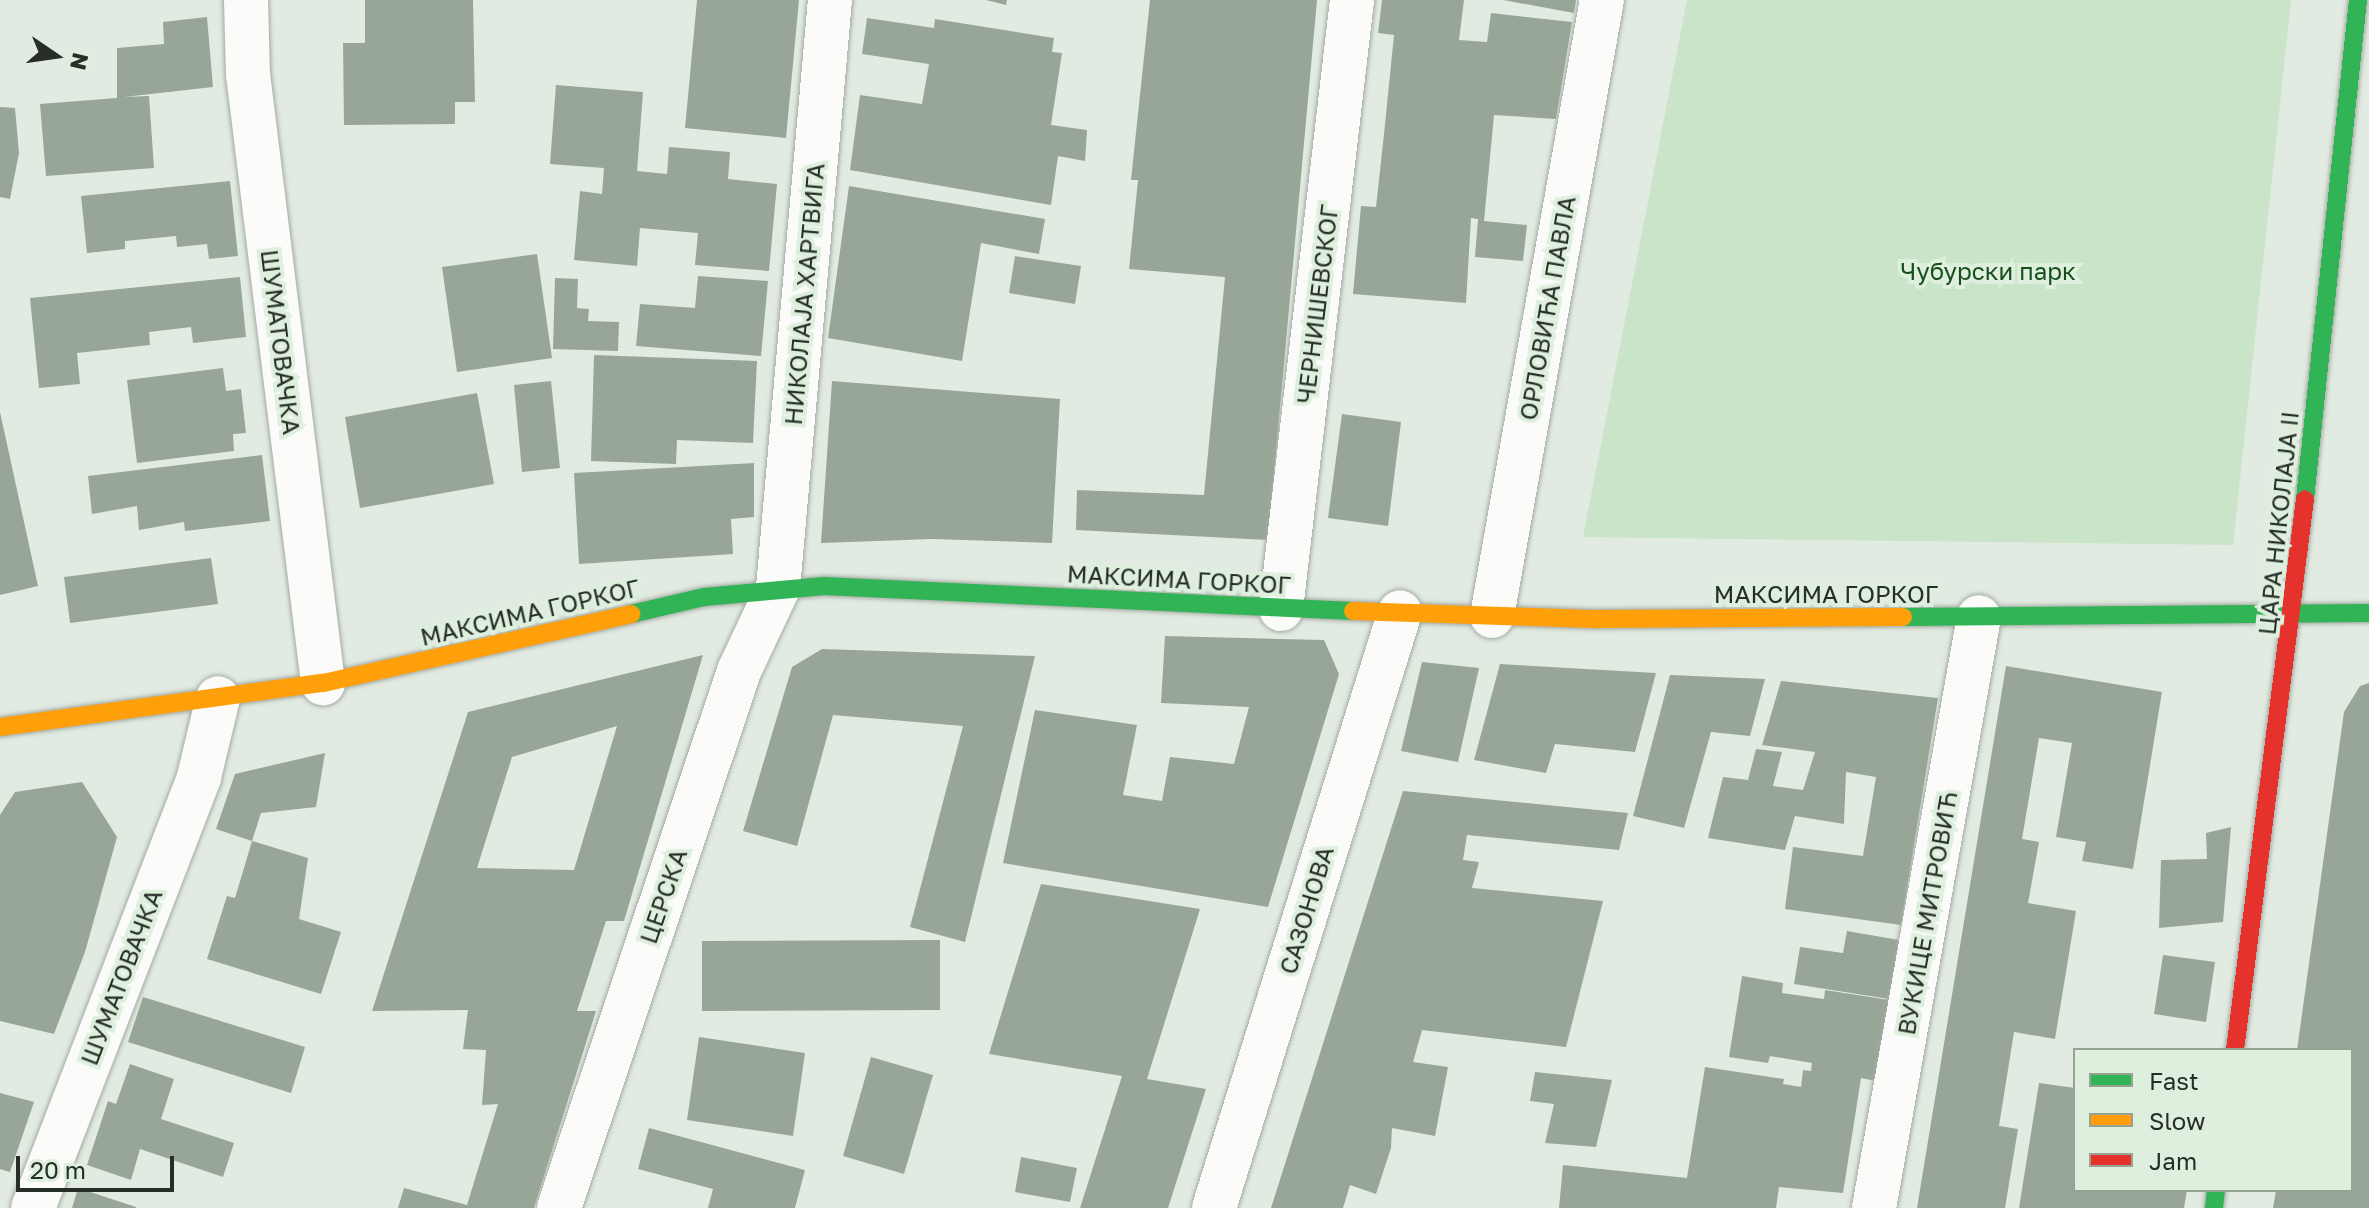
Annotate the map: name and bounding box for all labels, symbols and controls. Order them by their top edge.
north arrow [16,16,96,96]
text: N [65,50,95,73]
street label: НИКОЛАЈА ХАРТВИГА [778,162,830,426]
street label: ОРЛОВИЋА ПАВЛА [1513,194,1581,422]
street label: ЧЕРНИШЕВСКОГ [1290,203,1344,405]
street label: ШУМАТОВАЧКА [255,248,307,436]
park label: Чубурски парк [1900,257,2076,285]
street label: ЦАРА НИКОЛАЈА II [2252,410,2304,636]
street label: МАКСИМА ГОРКОГ [1066,559,1292,599]
street label: МАКСИМА ГОРКОГ [417,573,643,651]
street label: МАКСИМА ГОРКОГ [1714,580,1938,608]
street label: ВУКИЦЕ МИТРОВИЋ [1891,789,1963,1037]
street label: САЗОНОВА [1273,843,1339,977]
street label: ЦЕРСКА [633,845,693,947]
street label: ШУМАТОВАЧКА [74,885,168,1069]
legend [2073,1048,2353,1192]
text: Fast [2149,1066,2199,1095]
text: Slow [2149,1106,2205,1135]
scale bar [20,1140,178,1190]
text: Jam [2149,1146,2197,1175]
text: 20 m [30,1155,86,1184]

